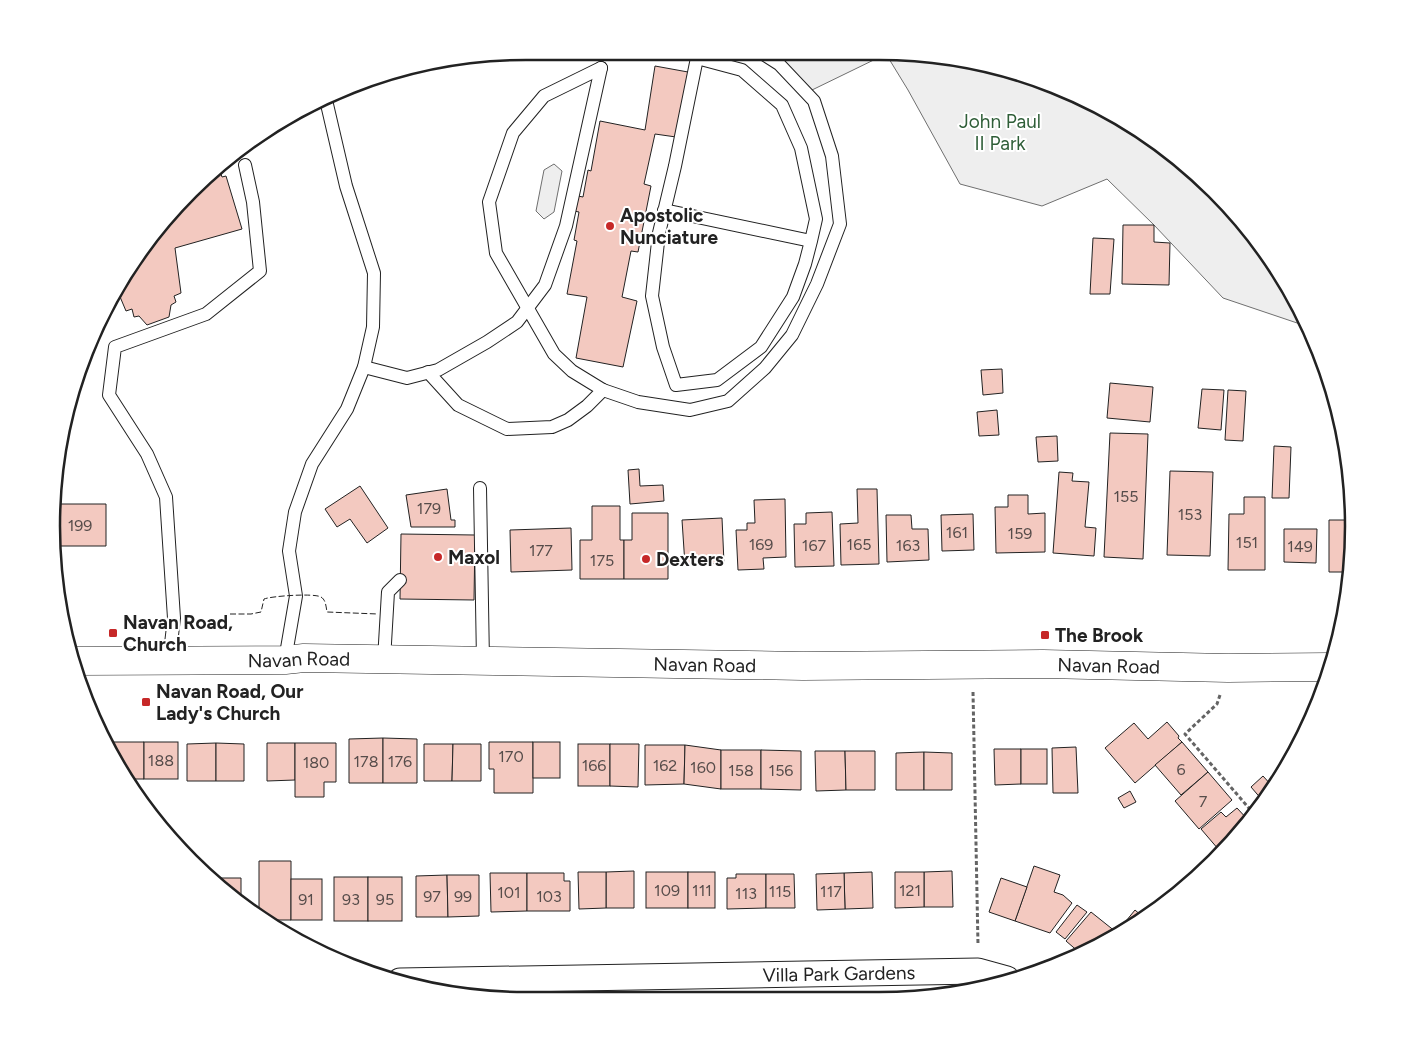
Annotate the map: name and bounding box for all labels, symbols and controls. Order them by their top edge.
park label: John Paul II Park [959,110,1041,155]
place label: Apostolic Nunciature [620,204,718,249]
marker: Apostolic Nunciature [604,220,616,232]
house number: 155 [1113,487,1139,506]
house number: 179 [417,499,441,518]
house number: 153 [1178,505,1202,524]
house number: 199 [68,516,92,535]
house number: 161 [946,523,968,542]
house number: 159 [1008,524,1032,543]
house number: 151 [1236,533,1258,552]
house number: 169 [749,535,773,554]
house number: 165 [847,535,871,554]
house number: 167 [802,536,827,555]
house number: 163 [896,536,920,555]
house number: 149 [1287,537,1313,556]
house number: 177 [529,541,553,560]
place label: Maxol [448,546,500,569]
place label: Dexters [656,548,724,571]
marker: Maxol [432,551,444,563]
house number: 175 [590,551,614,570]
marker: Dexters [640,553,652,565]
place label: Navan Road, Church [123,611,233,656]
place label: The Brook [1055,624,1144,647]
marker: Navan Road, Church [107,627,119,639]
marker: The Brook [1039,629,1051,641]
street label: Navan Road [248,647,350,672]
street label: Navan Road [653,653,756,677]
street label: Navan Road [1057,653,1160,679]
place label: Navan Road, Our Lady's Church [156,680,303,725]
marker: Navan Road, Our Lady's Church [140,696,152,708]
house number: 170 [498,747,524,766]
house number: 188 [148,751,174,770]
house number: 178 [353,752,379,771]
house number: 176 [388,752,412,771]
house number: 180 [303,753,329,772]
house number: 166 [582,756,606,775]
house number: 162 [653,756,677,775]
house number: 160 [690,758,716,777]
house number: 6 [1176,760,1186,779]
house number: 158 [728,761,754,780]
house number: 156 [769,761,793,780]
house number: 7 [1199,792,1208,811]
house number: 109 [654,881,680,900]
house number: 111 [692,881,712,900]
house number: 121 [899,881,921,900]
house number: 115 [769,882,791,901]
house number: 117 [820,882,842,901]
house number: 101 [497,883,521,902]
house number: 113 [735,884,757,903]
house number: 97 [423,887,441,906]
house number: 99 [454,887,472,906]
house number: 103 [536,887,562,906]
house number: 91 [298,890,314,909]
house number: 93 [342,890,360,909]
house number: 95 [376,890,394,909]
street label: Villa Park Gardens [762,961,916,987]

